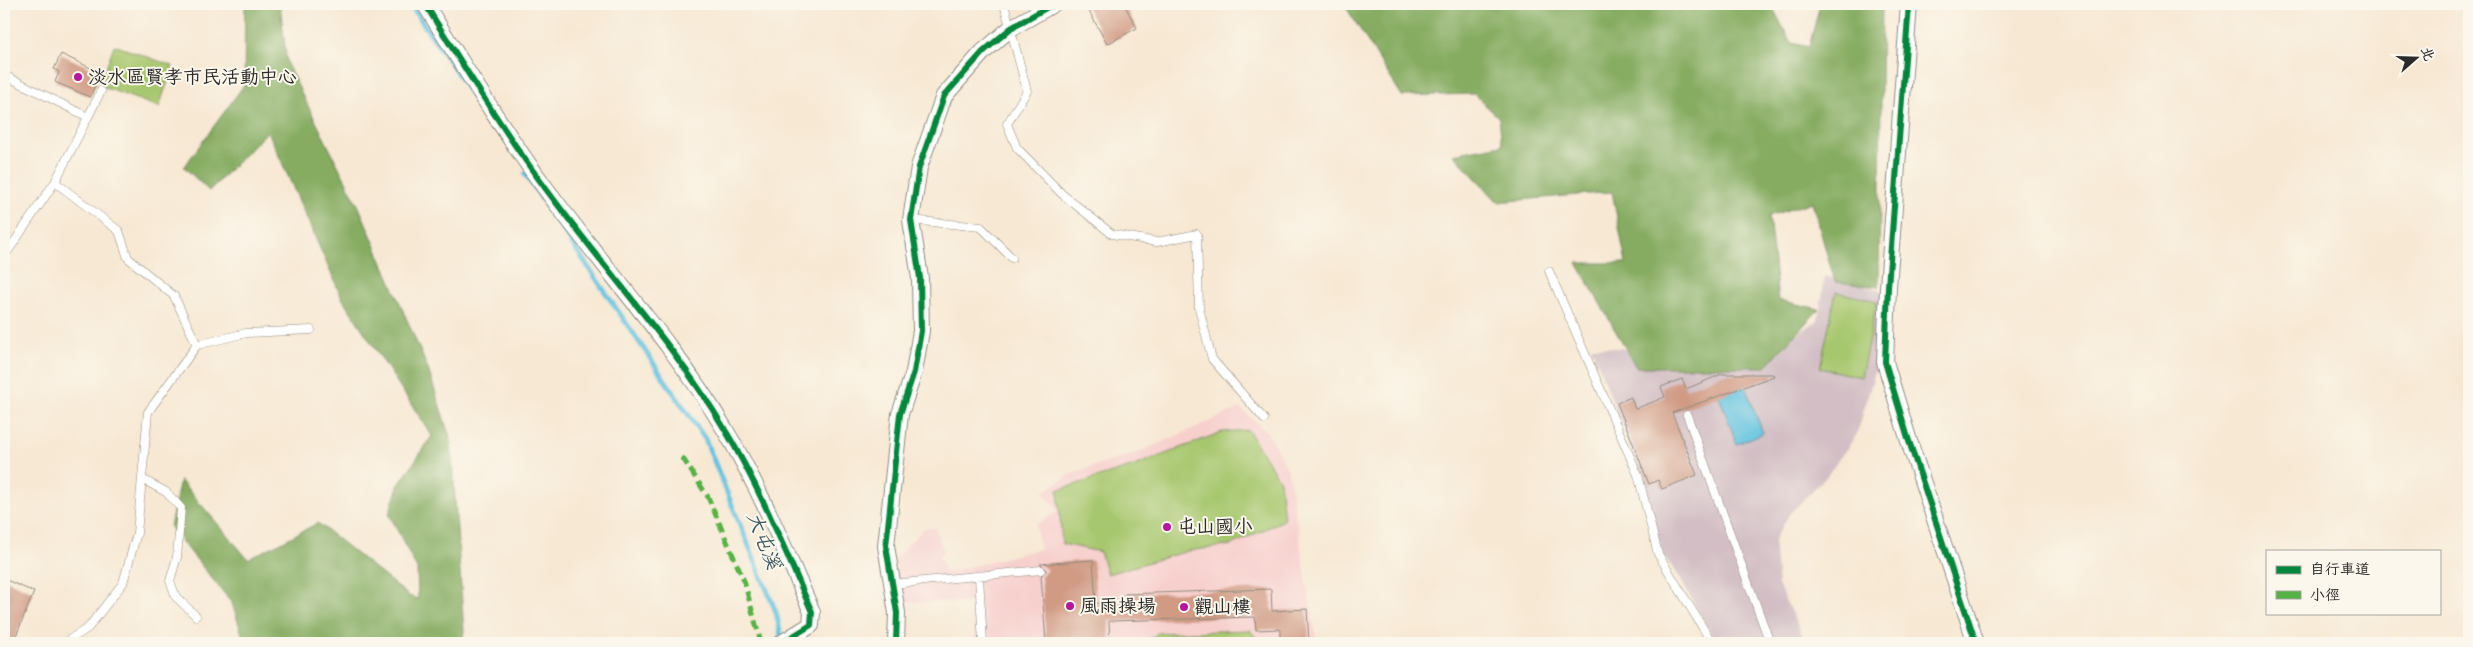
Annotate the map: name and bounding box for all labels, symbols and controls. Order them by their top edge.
north arrow [2390,32,2440,82]
text: 北 [2416,44,2438,64]
place label: 淡水區賢孝市民活動中心 [88,65,297,90]
marker: 淡水區賢孝市民活動中心 [72,71,84,83]
water label: 大屯溪 [739,508,787,575]
place label: 屯山國小 [1177,515,1253,540]
marker: 屯山國小 [1161,521,1173,533]
legend [2266,550,2440,614]
text: 自行車道 [2310,560,2370,580]
text: 小徑 [2310,586,2340,606]
place label: 風雨操場 [1080,594,1156,619]
place label: 觀山樓 [1194,595,1251,620]
marker: 風雨操場 [1064,600,1076,612]
marker: 觀山樓 [1178,601,1190,613]

